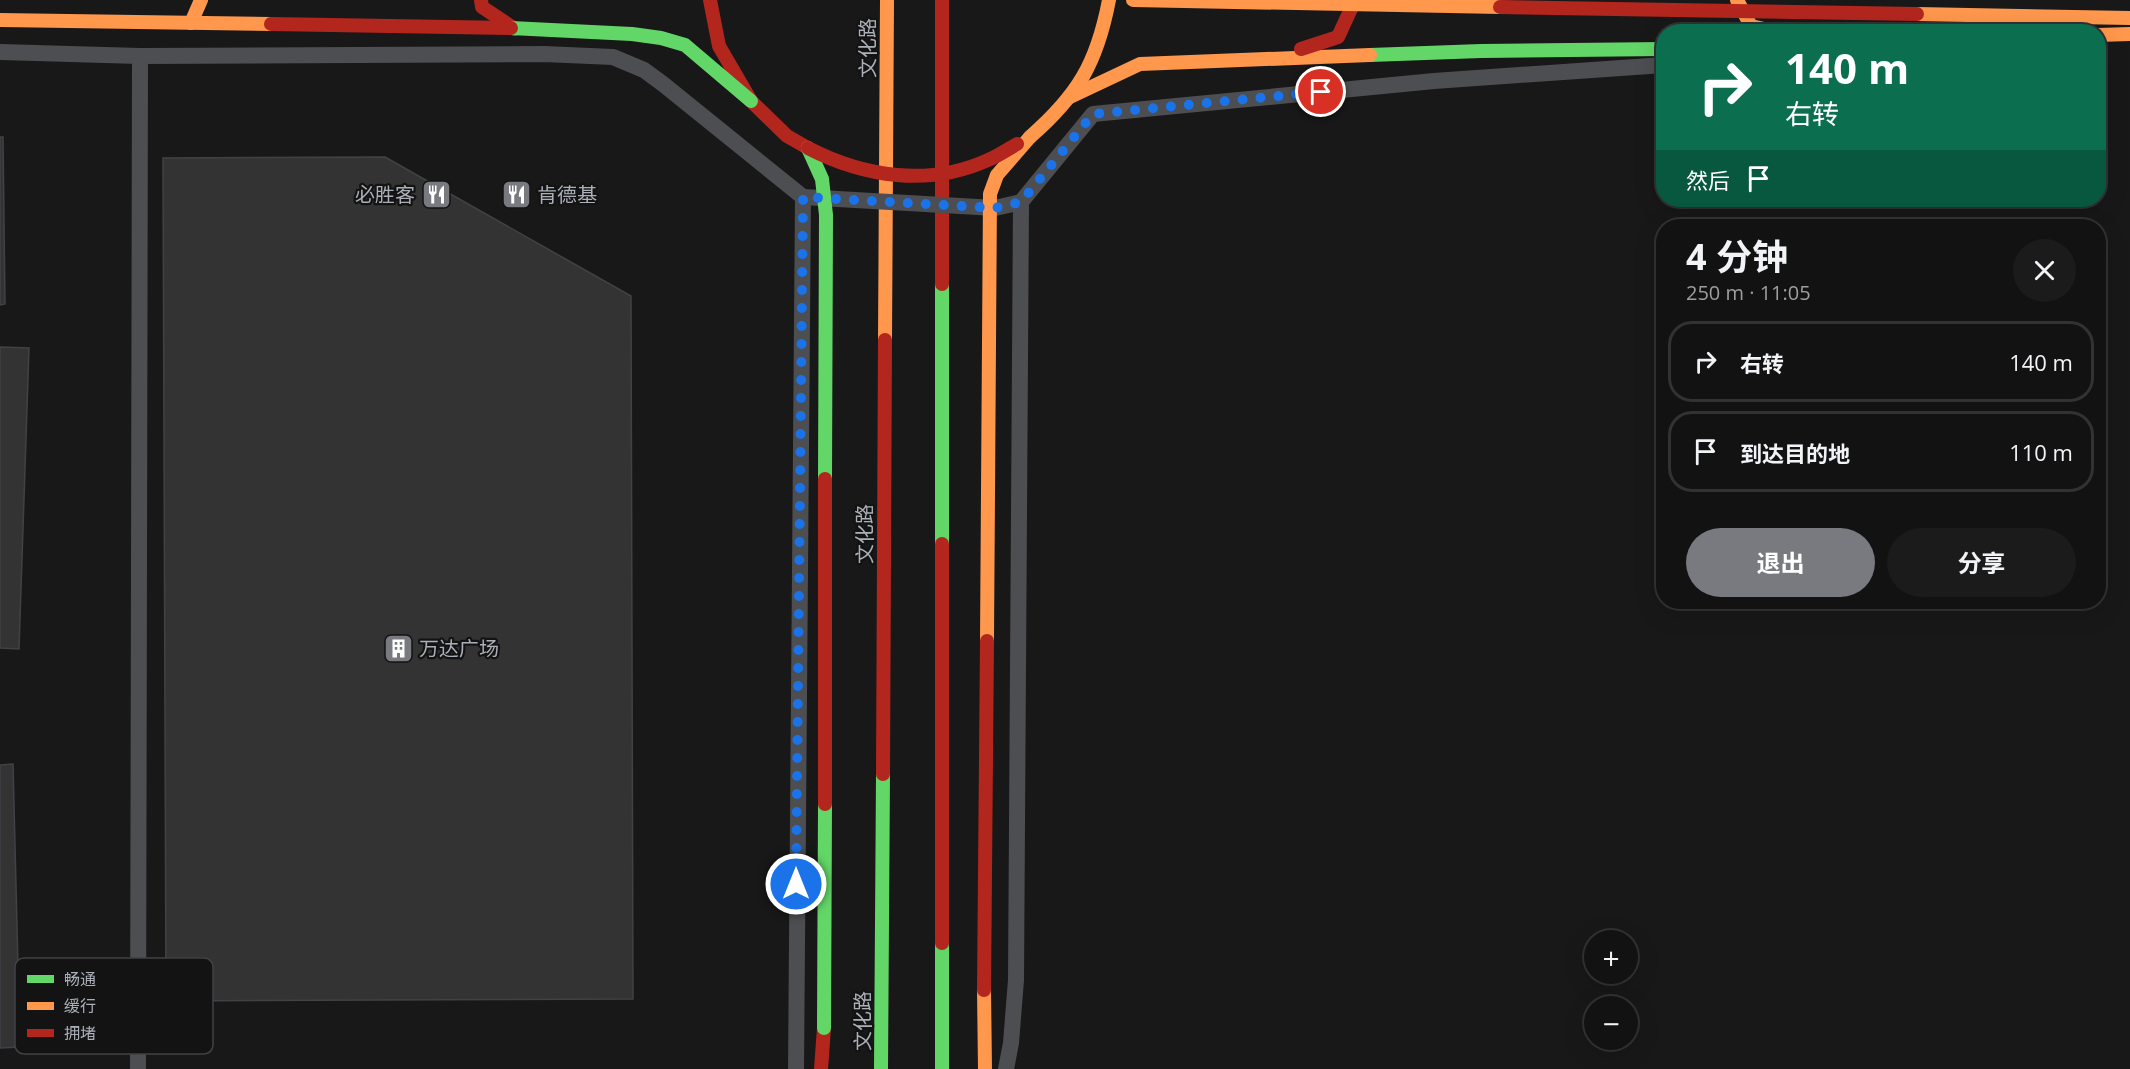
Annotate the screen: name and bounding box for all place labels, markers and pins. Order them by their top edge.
pin [1295,66,1346,117]
restaurant icon: 必胜客 [420,178,452,210]
restaurant icon: 肯德基 [500,178,532,210]
place label: 必胜客 [355,181,415,208]
place label: 肯德基 [537,181,597,208]
building icon: 万达广场 [382,632,414,664]
place label: 万达广场 [419,635,499,662]

